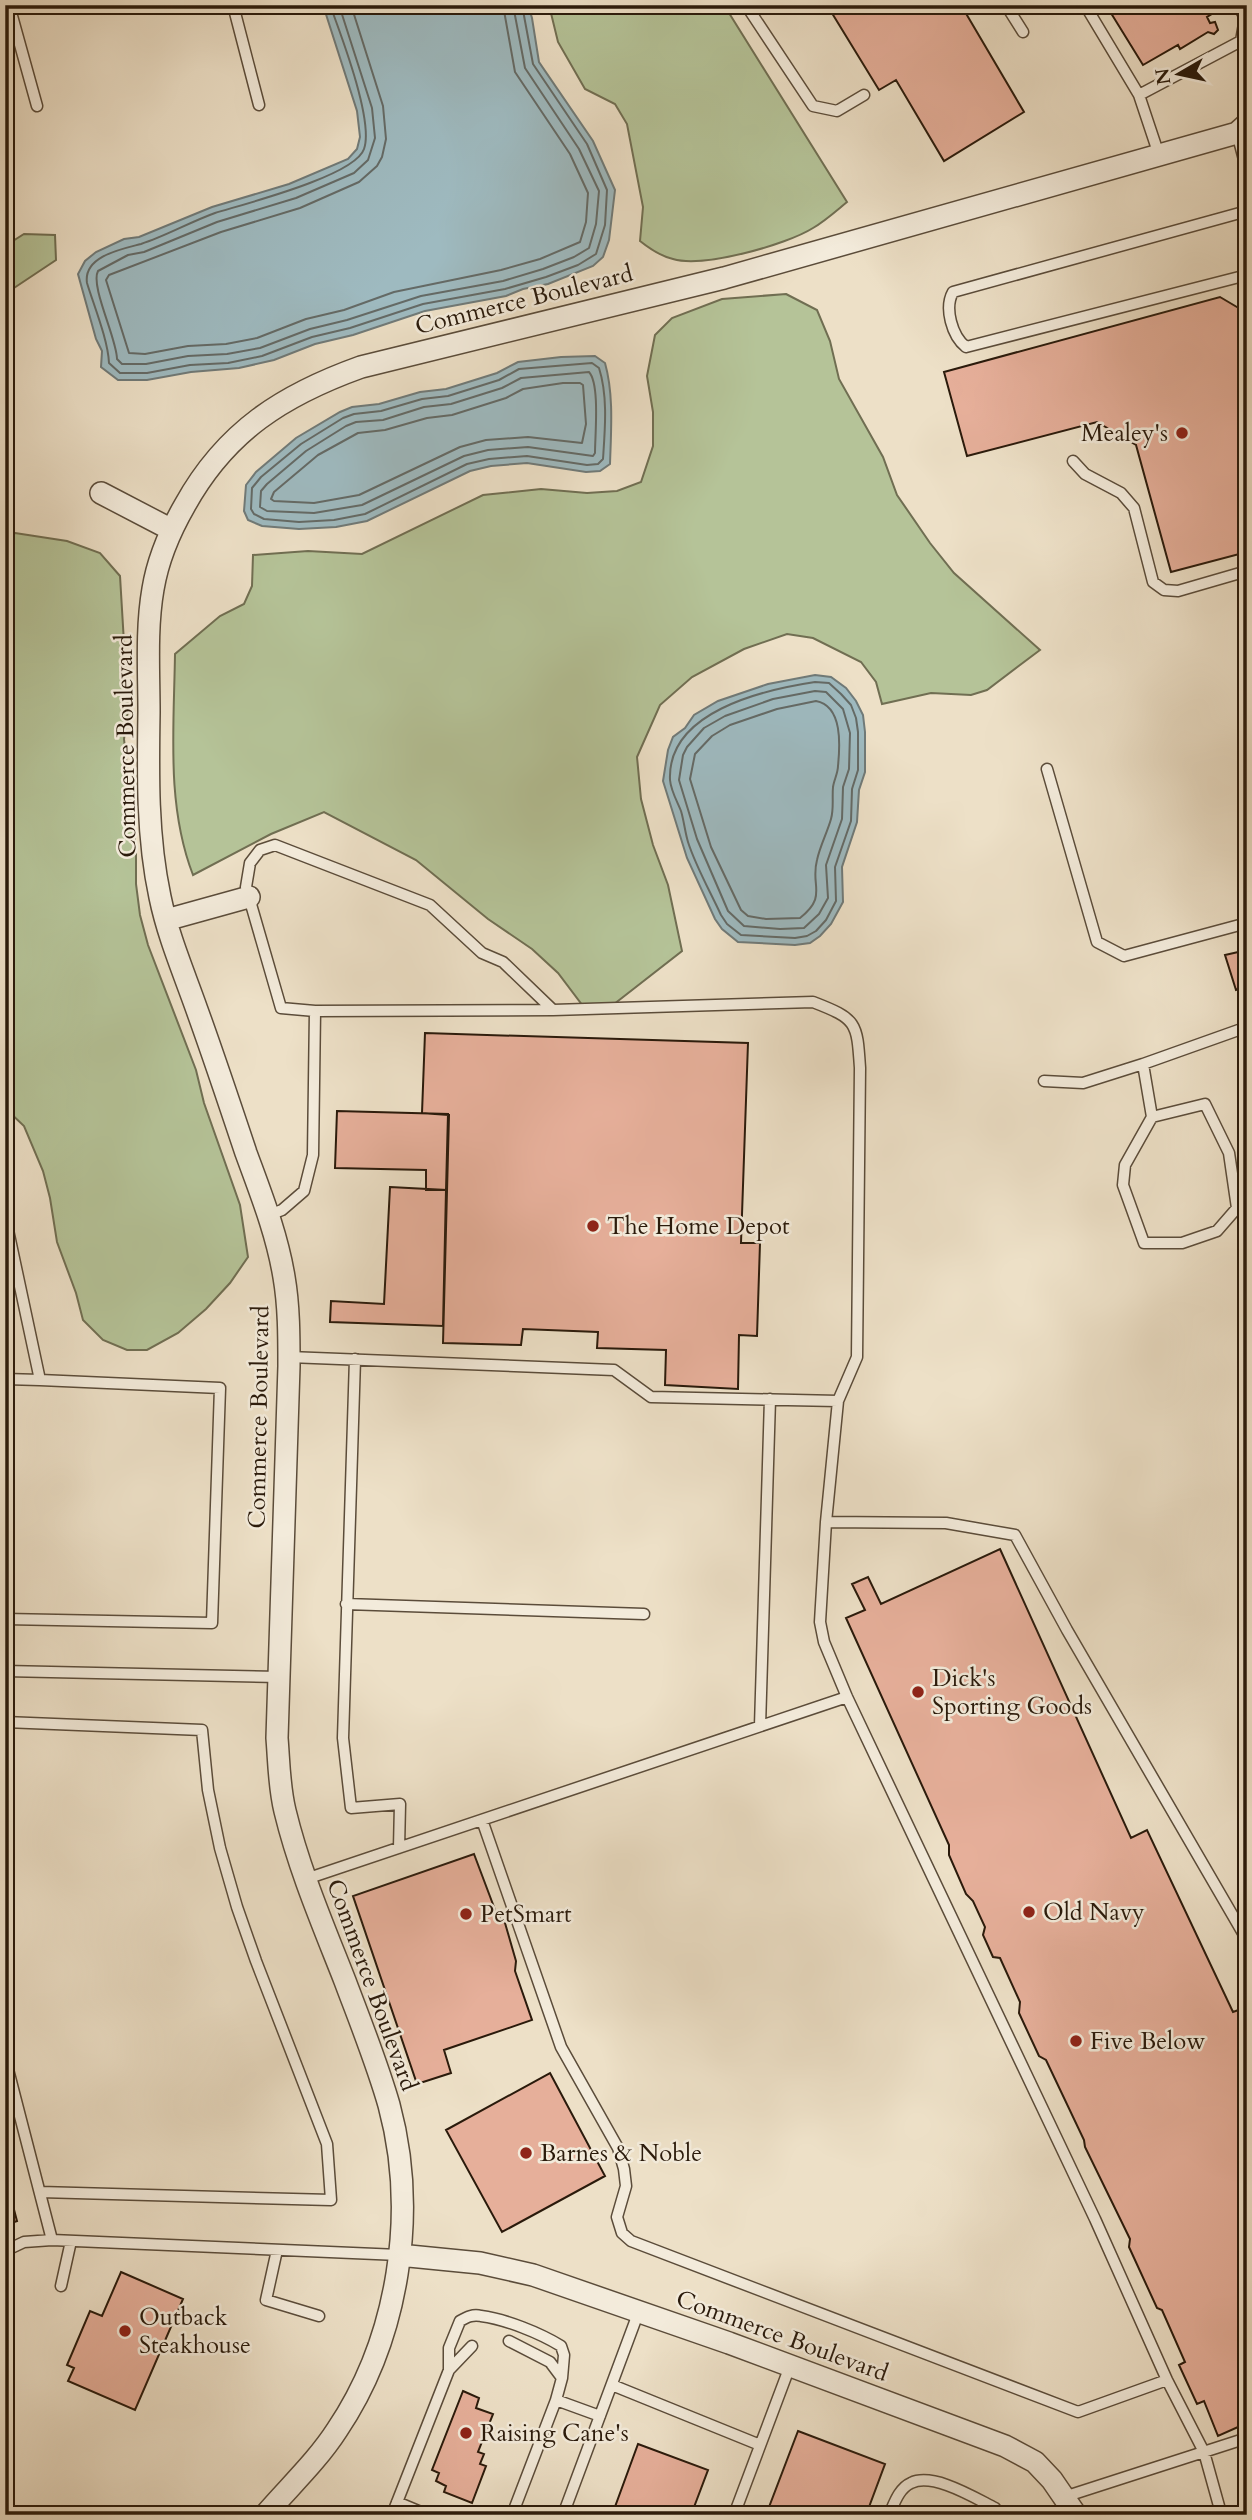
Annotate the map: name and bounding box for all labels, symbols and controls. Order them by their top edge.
north arrow [1144,38,1214,108]
text: N [1149,66,1177,87]
street label: Commerce Boulevard [412,257,637,343]
place label: Mealey's [1081,417,1168,450]
marker: Mealey's [1174,425,1190,441]
street label: Commerce Boulevard [108,634,144,858]
place label: The Home Depot [607,1210,790,1243]
marker: The Home Depot [585,1218,601,1234]
street label: Commerce Boulevard [241,1305,277,1529]
place label: Dick's Sporting Goods [932,1662,1092,1723]
marker: Dick's Sporting Goods [910,1684,926,1700]
street label: Commerce Boulevard [318,1874,426,2096]
place label: Old Navy [1043,1896,1145,1929]
place label: PetSmart [480,1898,572,1931]
marker: Old Navy [1021,1904,1037,1920]
marker: PetSmart [458,1906,474,1922]
place label: Five Below [1090,2025,1205,2058]
marker: Five Below [1068,2033,1084,2049]
place label: Barnes & Noble [540,2137,702,2170]
marker: Barnes & Noble [518,2145,534,2161]
street label: Commerce Boulevard [671,2282,893,2390]
place label: Outback Steakhouse [139,2301,251,2362]
marker: Outback Steakhouse [117,2323,133,2339]
place label: Raising Cane's [480,2417,629,2450]
marker: Raising Cane's [458,2425,474,2441]

